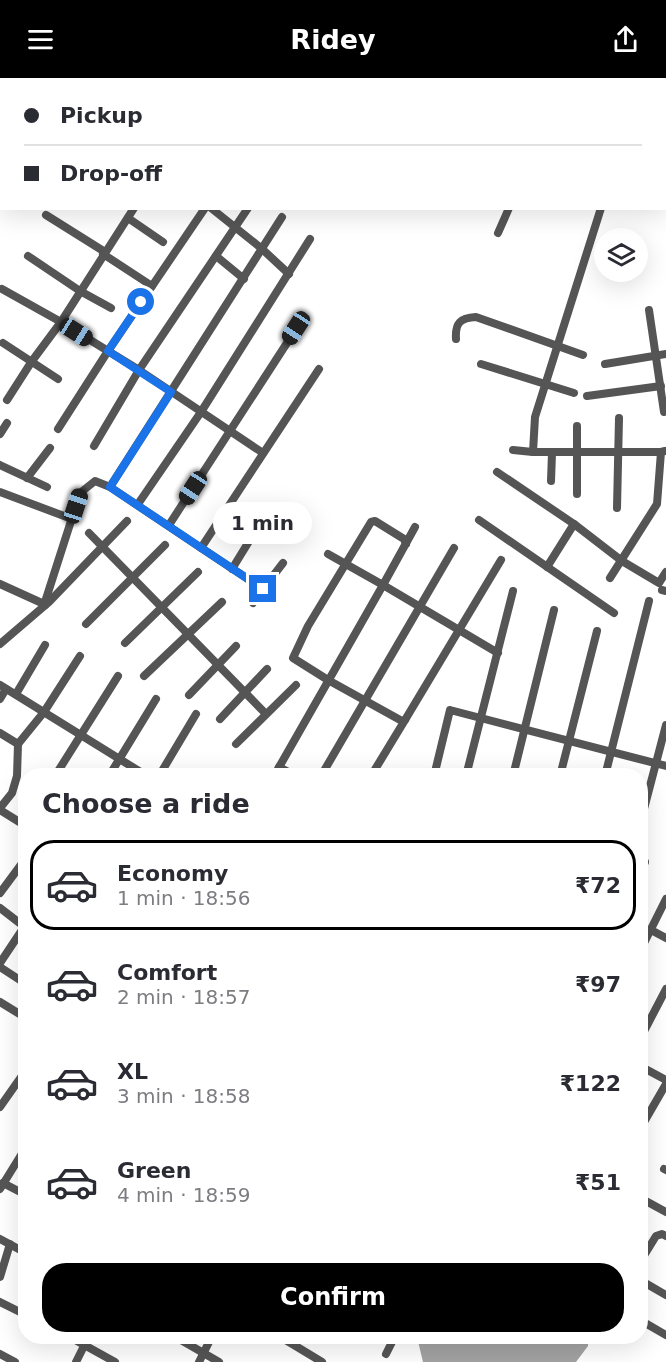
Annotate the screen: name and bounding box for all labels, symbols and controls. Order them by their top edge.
icon: menu [24,23,57,56]
icon: share [609,23,642,56]
text: Ridey [290,24,376,55]
text: Pickup [60,103,143,128]
text: Drop-off [60,161,162,186]
map controls [594,228,648,282]
button: layers [594,228,648,282]
route start [127,288,154,315]
car [279,308,313,348]
car [56,315,96,349]
car [176,468,210,508]
car [62,486,90,526]
callout: 1 min [214,502,312,544]
text: 1 min [231,511,294,535]
route end [249,575,276,602]
text: Choose a ride [42,788,250,819]
icon: car [45,858,99,912]
text: Economy [117,861,228,886]
text: ₹72 [575,873,621,898]
text: 1 min · 18:56 [117,886,251,910]
icon: car [45,957,99,1011]
text: Comfort [117,960,217,985]
text: ₹97 [575,972,621,997]
text: 2 min · 18:57 [117,985,251,1009]
icon: car [45,1056,99,1110]
text: XL [117,1059,148,1084]
text: ₹122 [560,1071,621,1096]
text: 3 min · 18:58 [117,1084,251,1108]
icon: car [45,1155,99,1209]
text: Green [117,1158,191,1183]
text: ₹51 [575,1170,621,1195]
text: 4 min · 18:59 [117,1183,251,1207]
button: Confirm [42,1263,624,1332]

